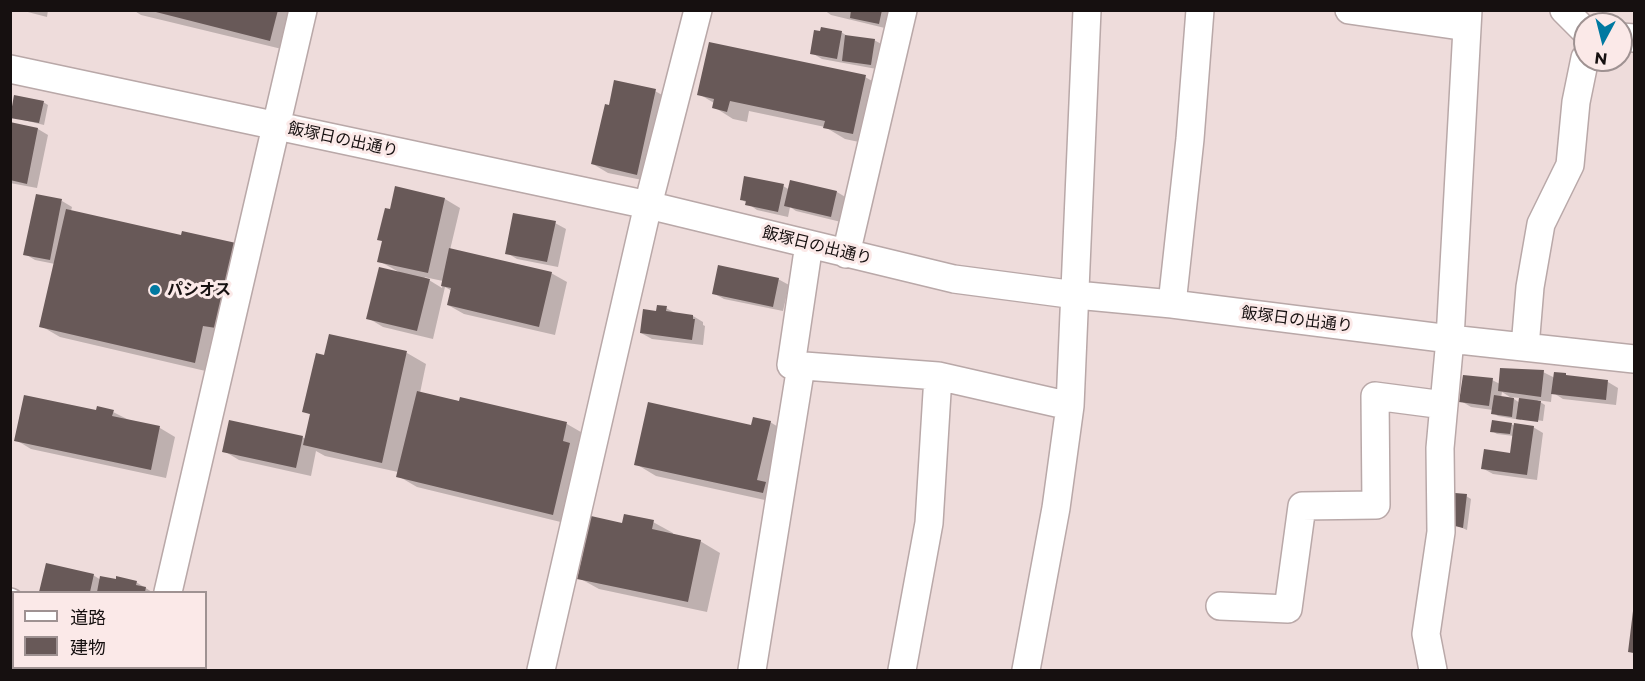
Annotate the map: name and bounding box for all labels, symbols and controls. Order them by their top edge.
north arrow [1573,12,1633,72]
text: N [1593,48,1609,69]
street label: 飯塚日の出通り [286,119,400,161]
street label: 飯塚日の出通り [760,223,874,269]
place label: パシオス [167,280,231,300]
marker: パシオス [148,283,162,297]
street label: 飯塚日の出通り [1240,304,1354,336]
legend [12,591,207,669]
text: 道路 [70,607,106,629]
text: 建物 [70,637,106,659]

